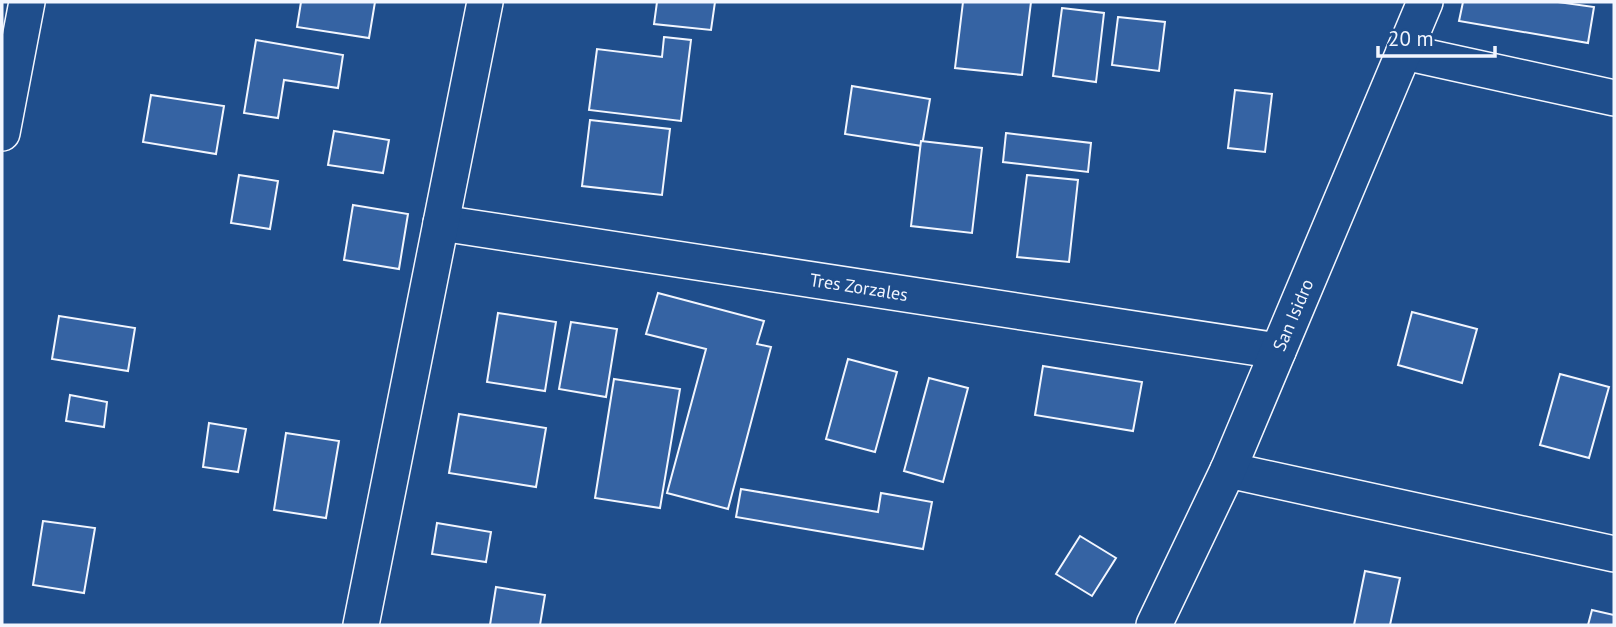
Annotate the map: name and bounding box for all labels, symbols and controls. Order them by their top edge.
scale bar [1378,14,1495,58]
text: 20 m [1388,25,1434,52]
street label: Tres Zorzales [808,268,910,306]
street label: San Isidro [1268,275,1318,355]

